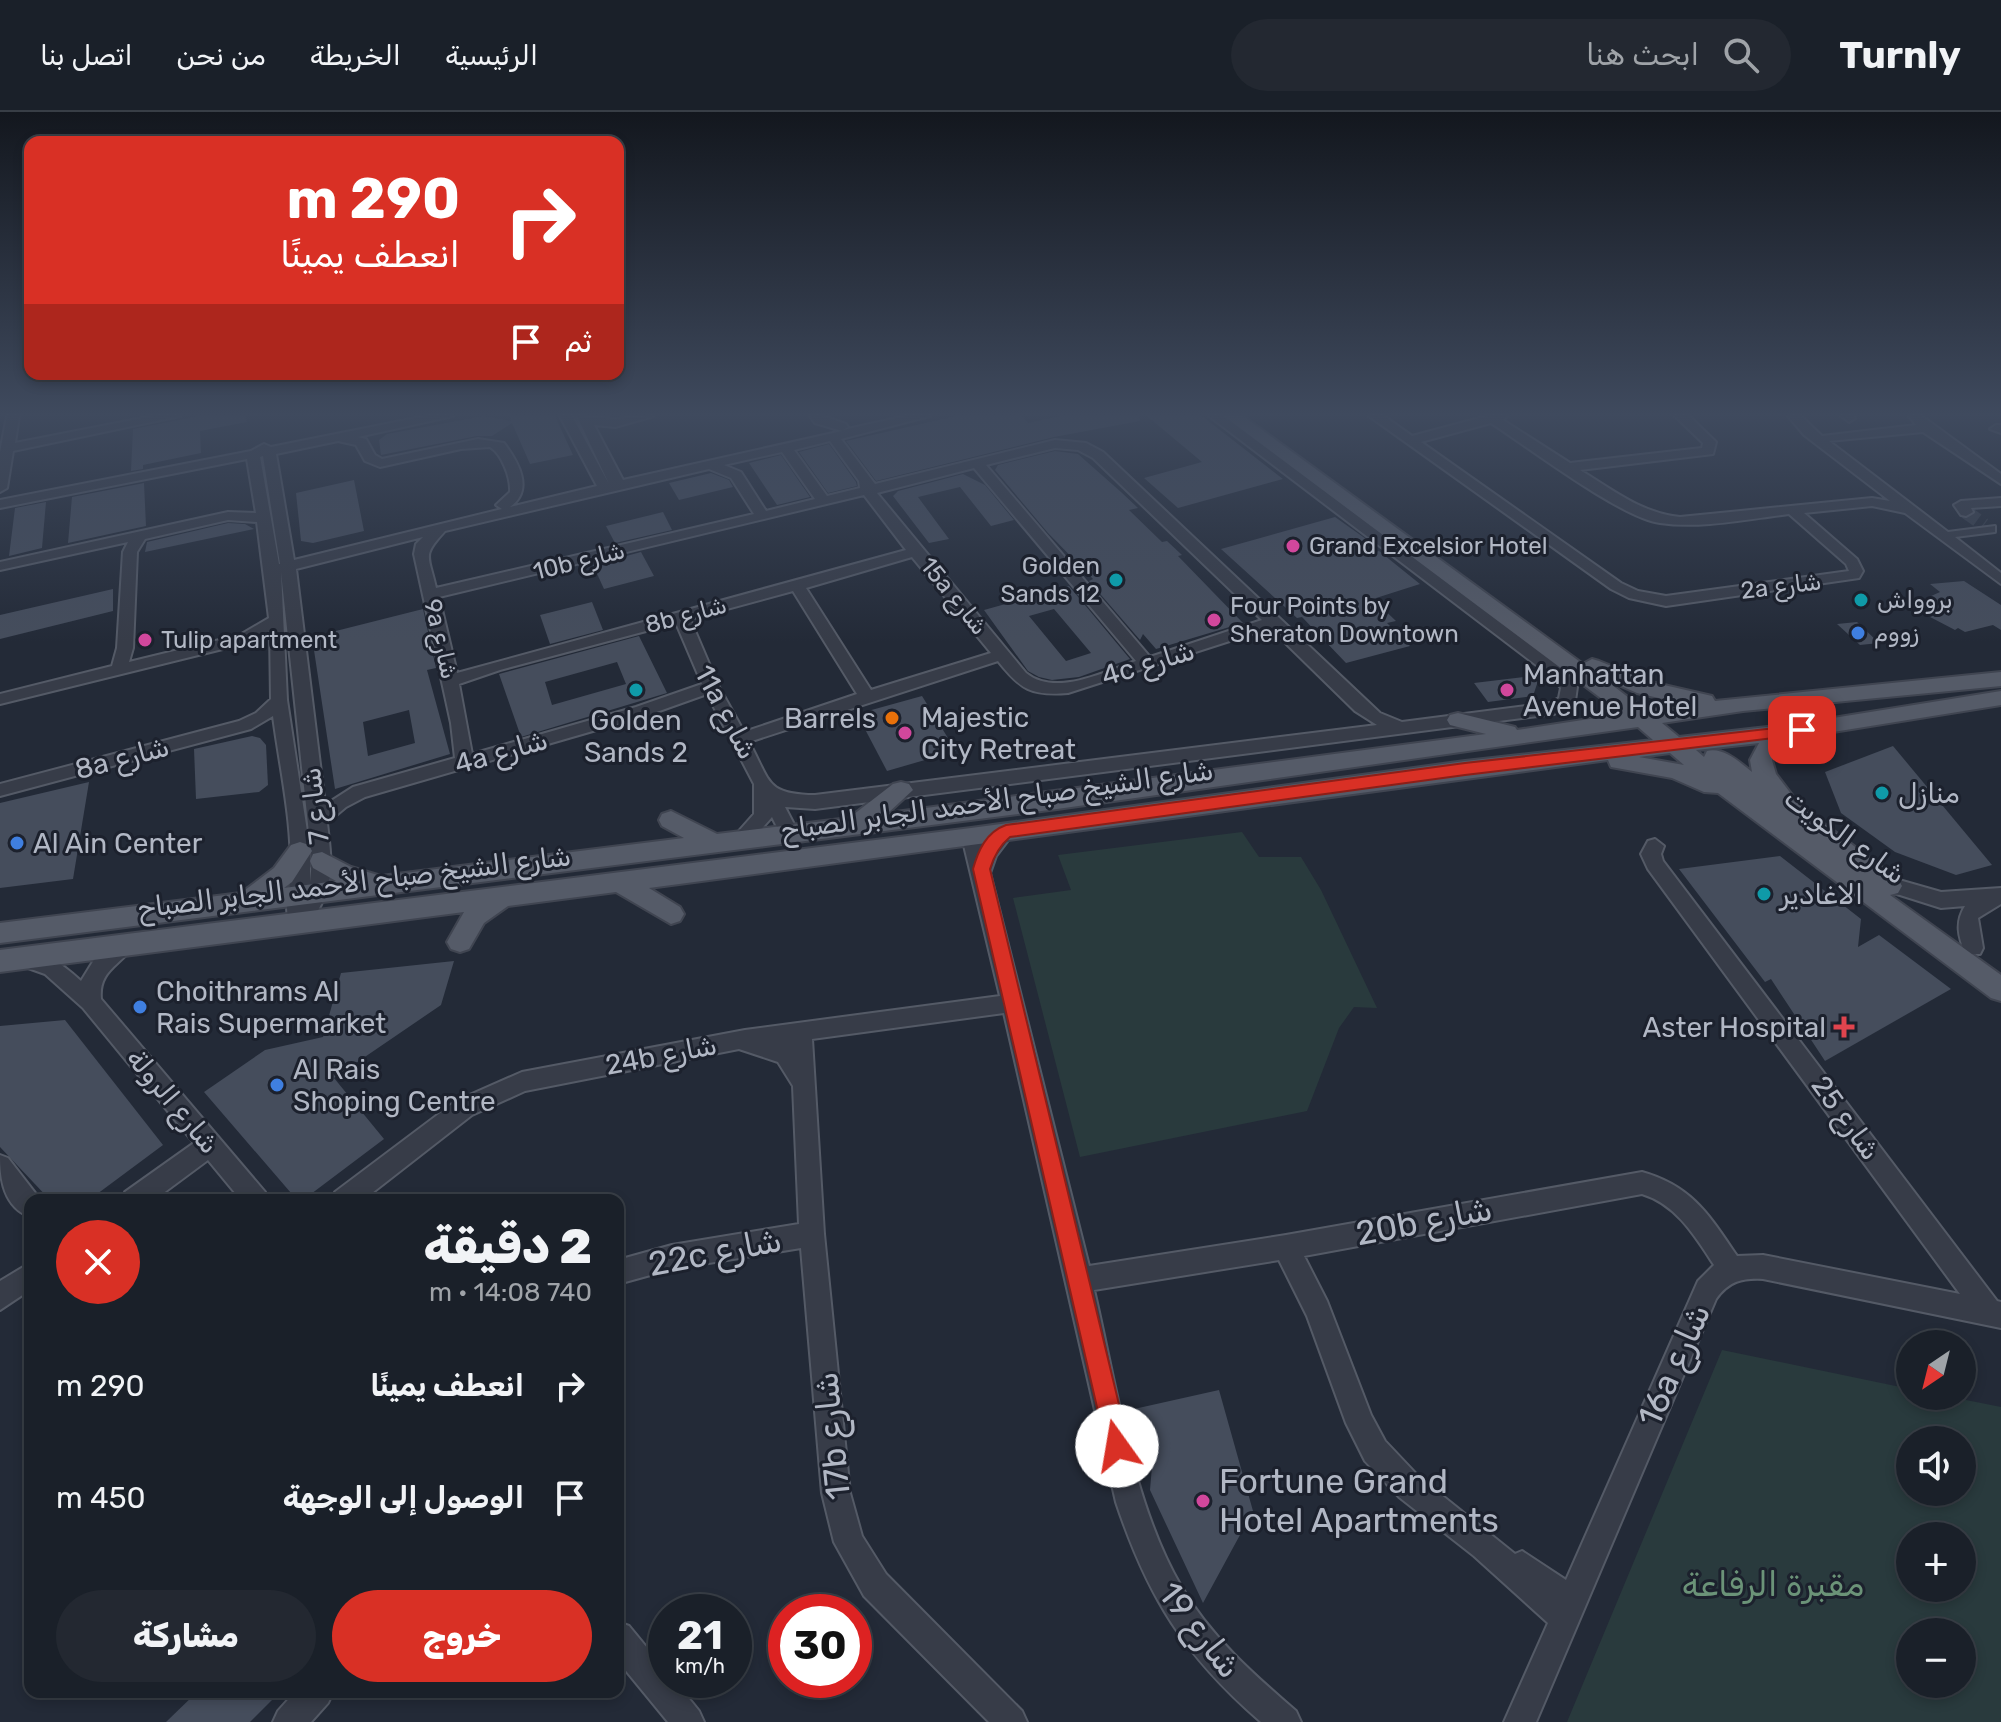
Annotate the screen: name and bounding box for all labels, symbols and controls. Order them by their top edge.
search box [1231,19,1791,91]
text: Turnly [1839,32,1961,78]
icon: search [1719,33,1763,77]
text: ابحث هنا [1586,37,1699,73]
text: اتصل بنا [40,39,133,72]
text: من نحن [177,39,266,72]
text: الخريطة [310,39,401,72]
text: الرئيسية [445,39,538,72]
text: 290 m [286,166,460,232]
icon: right [488,168,592,272]
text: انعطف يمينًا [280,233,460,276]
icon: arrive [504,320,548,364]
text: ثم [564,324,592,360]
place label: Grand Excelsior Hotel [1309,532,1548,560]
street label: 10b شارع [530,536,628,588]
marker: Grand Excelsior Hotel [1284,537,1302,555]
street label: 15a شارع [913,552,994,642]
place label: Golden Sands 12 [1001,552,1100,608]
street label: 2a شارع [1739,567,1823,607]
marker: Golden Sands 12 [1107,571,1125,589]
place label: بروواش [1877,586,1953,614]
street label: 8b شارع [642,591,730,641]
marker: بروواش [1852,591,1870,609]
place label: Four Points by Sheraton Downtown [1230,592,1459,648]
street label: 9a شارع [416,596,464,682]
marker: Four Points by Sheraton Downtown [1205,611,1223,629]
place label: زووم [1874,619,1919,649]
marker: زووم [1849,624,1867,642]
place label: Tulip apartment [161,626,337,654]
marker: Tulip apartment [136,631,154,649]
street label: 4c شارع [1097,633,1199,696]
place label: Manhattan Avenue Hotel [1523,658,1697,723]
street label: 11a شارع [685,659,765,766]
marker: Golden Sands 2 [627,681,645,699]
marker: Manhattan Avenue Hotel [1498,681,1516,699]
pin [1768,696,1836,764]
place label: Majestic City Retreat [921,701,1076,766]
place label: Barrels [784,702,876,735]
place label: Golden Sands 2 [584,704,688,769]
icon: arrive [1780,708,1824,752]
marker: Barrels [883,709,901,727]
street label: 4a شارع [451,723,552,784]
marker: Majestic City Retreat [896,724,914,742]
street label: 8a شارع [71,730,173,789]
street label: شارع الشيخ صباح الأحمد الجابر الصباح [778,753,1216,850]
street label: شارع 7 [294,765,339,846]
place label: منازل [1898,777,1960,810]
street label: شارع الكويت [1776,781,1912,894]
marker: منازل [1873,784,1891,802]
place label: Al Ain Center [33,827,203,860]
marker: Al Ain Center [8,834,26,852]
street label: شارع الشيخ صباح الأحمد الجابر الصباح [135,839,573,928]
place label: الاغادیر [1778,878,1863,911]
marker: الاغادیر [1755,885,1773,903]
place label: Choithrams Al Rais Supermarket [156,975,386,1040]
marker: Choithrams Al Rais Supermarket [131,998,149,1016]
place label: Aster Hospital [1642,1011,1826,1044]
marker: Aster Hospital [1833,1016,1855,1038]
street label: 24b شارع [602,1028,720,1085]
street label: شارع الرولة [117,1042,226,1162]
place label: Al Rais Shoping Centre [293,1053,496,1118]
street label: شارع 25 [1802,1070,1887,1168]
marker: Al Rais Shoping Centre [268,1076,286,1094]
street label: 20b شارع [1352,1188,1496,1257]
text: 2 دقيقة [423,1218,592,1275]
street label: 22c شارع [645,1219,786,1288]
button: close [56,1220,140,1304]
text: 740 m · 14:08 [429,1277,592,1308]
street label: 16a شارع [1629,1297,1722,1434]
north arrow [1896,1330,1976,1410]
map controls [1896,1330,1976,1698]
icon: right [548,1364,592,1408]
text: 290 m [56,1368,144,1404]
text: انعطف يمينًا [370,1368,524,1404]
street label: 17b شارع [805,1370,862,1502]
position arrow [1075,1404,1159,1488]
button: sound [1896,1426,1976,1506]
place label: Fortune Grand Hotel Apartments [1219,1461,1499,1541]
icon: arrive [548,1476,592,1520]
text: 450 m [56,1480,146,1516]
text: الوصول إلى الوجهة [283,1480,524,1516]
marker: Fortune Grand Hotel Apartments [1194,1492,1212,1510]
button: + [1896,1522,1976,1602]
park label: مقبرة الرفاعة [1682,1564,1864,1605]
street label: شارع 19 [1147,1574,1250,1688]
button: مشاركة [56,1590,316,1682]
button: خروج [332,1590,592,1682]
speed limit sign: 30 [768,1594,872,1698]
text: 21 [677,1612,723,1659]
button: − [1896,1618,1976,1698]
text: km/h [675,1654,725,1678]

